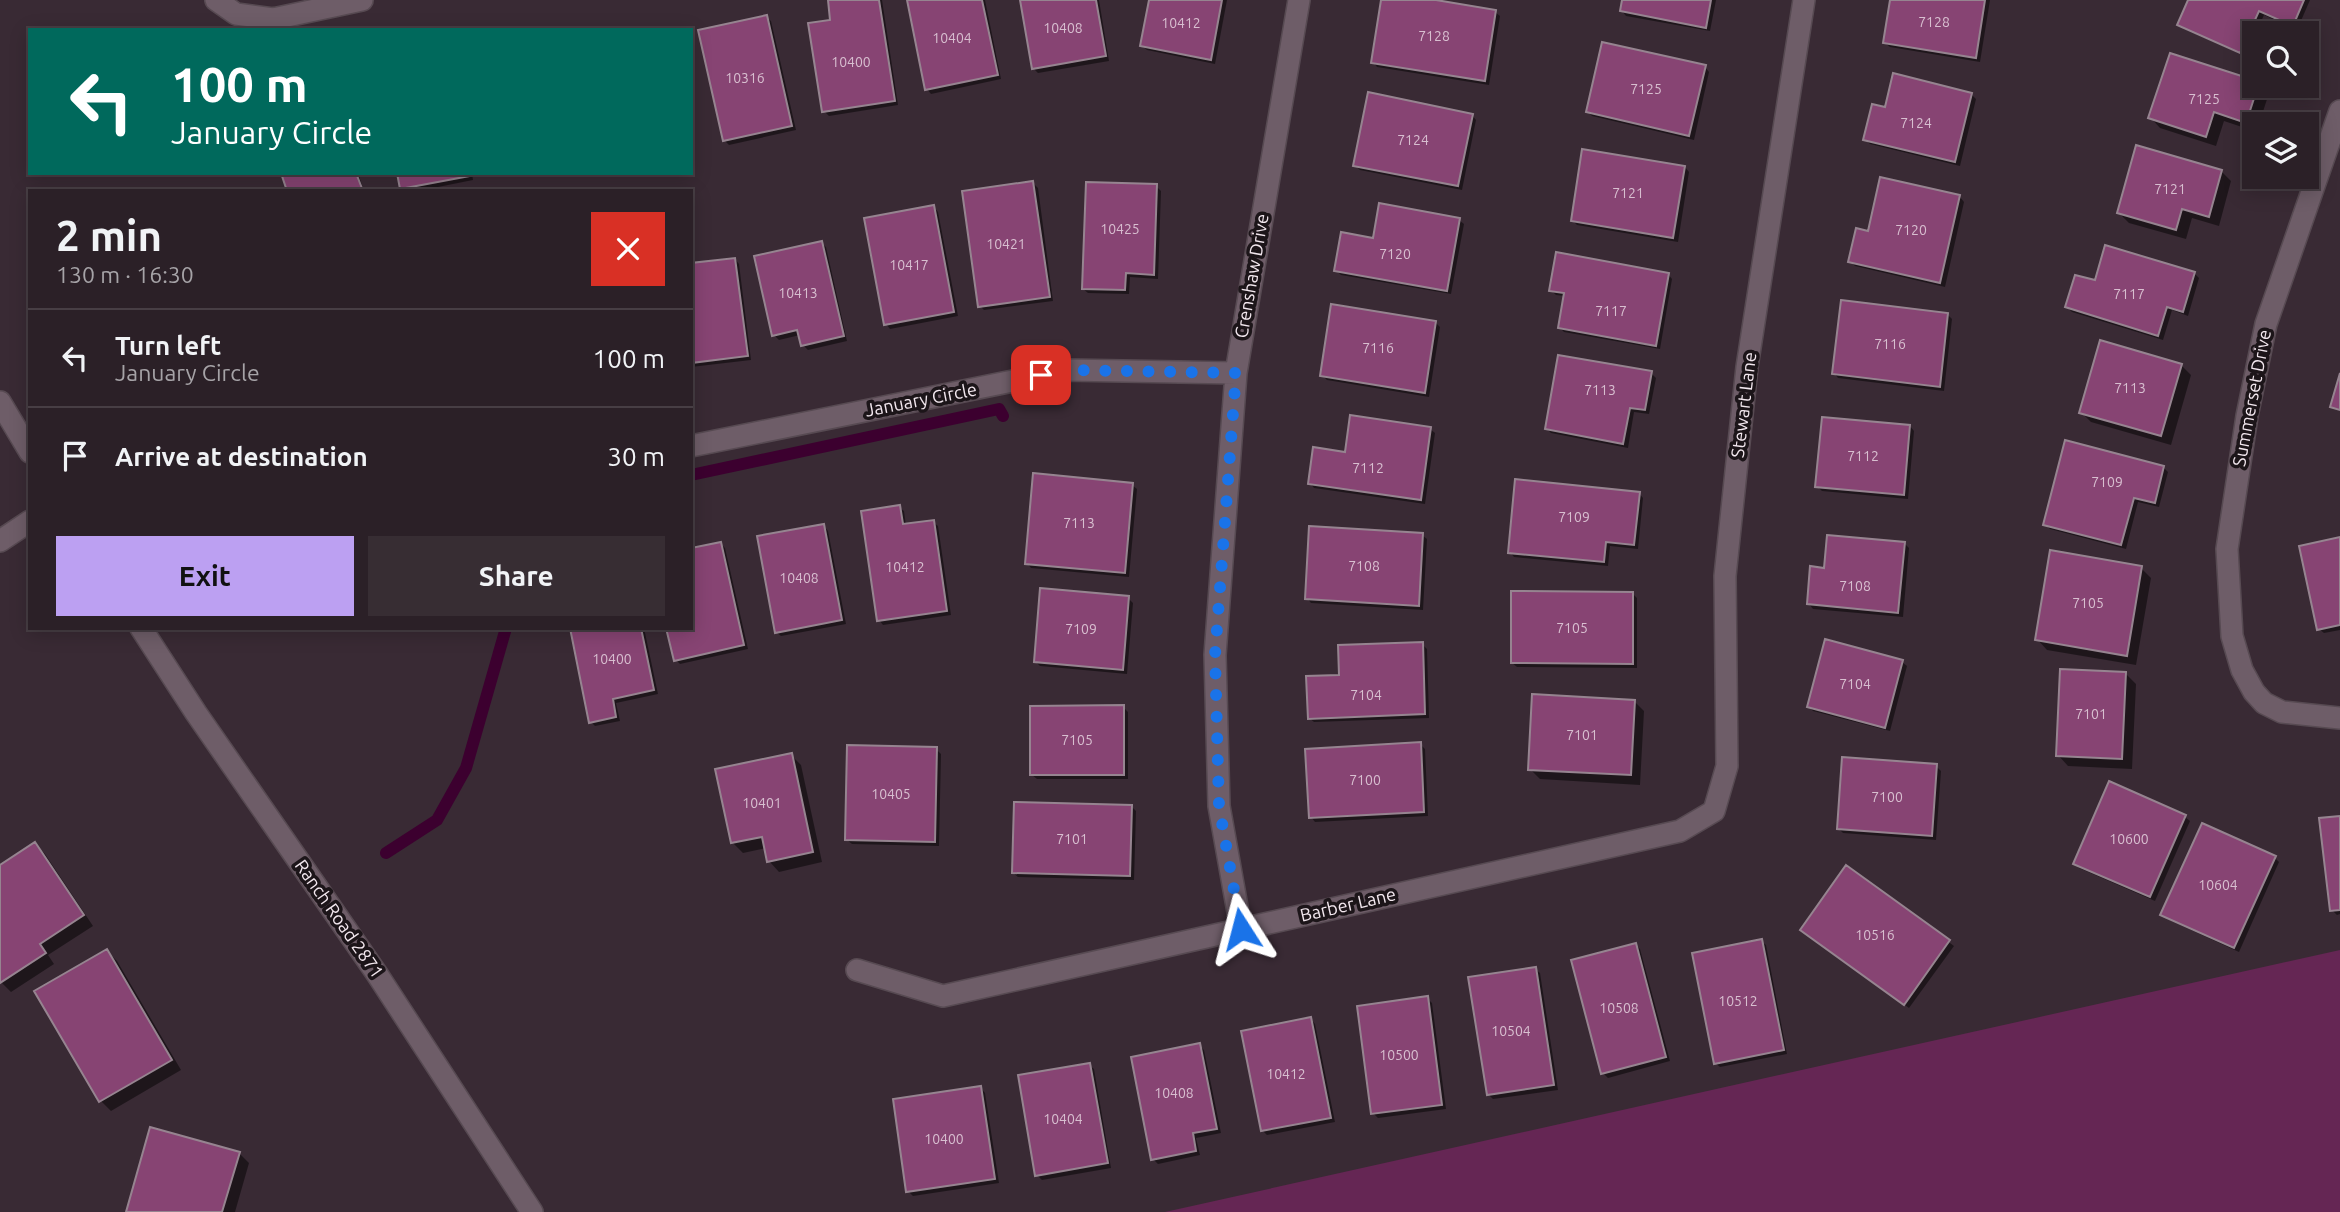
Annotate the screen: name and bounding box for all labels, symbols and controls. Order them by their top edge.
house number: 7128 [1918,14,1950,30]
house number: 10412 [1161,15,1201,31]
house number: 10408 [1043,20,1083,36]
map controls [2242,21,2319,189]
button: search [2242,21,2319,98]
house number: 7128 [1418,28,1450,44]
house number: 10404 [932,30,972,46]
house number: 10400 [831,54,871,70]
icon: left [56,56,147,147]
text: 100 m [171,56,308,111]
house number: 10316 [725,70,765,86]
house number: 7125 [1630,81,1662,97]
house number: 7125 [2188,91,2220,107]
button: layers [2242,112,2319,189]
text: January Circle [171,114,372,150]
house number: 7124 [1900,115,1932,131]
house number: 7124 [1397,132,1429,148]
house number: 7121 [2154,181,2186,197]
house number: 7121 [1612,185,1644,201]
text: 2 min [56,212,162,259]
button: close [591,212,665,286]
street label: Crenshaw Drive [1230,212,1272,340]
house number: 10425 [1100,221,1140,237]
house number: 7120 [1895,222,1927,238]
house number: 10421 [986,236,1026,252]
house number: 7120 [1379,246,1411,262]
house number: 10417 [889,257,929,273]
text: 130 m · 16:30 [56,262,194,287]
house number: 10413 [778,285,818,301]
house number: 7117 [2113,286,2145,302]
house number: 7117 [1595,303,1627,319]
street label: Summerset Drive [2228,328,2274,468]
text: Turn left [115,331,221,360]
house number: 7116 [1874,336,1906,352]
icon: left [56,339,94,377]
house number: 7116 [1362,340,1394,356]
text: 100 m [593,344,665,373]
pin [1011,345,1071,405]
street label: Stewart Lane [1727,351,1759,459]
icon: arrive [1022,356,1060,394]
text: January Circle [115,360,260,385]
street label: January Circle [863,378,978,420]
house number: 7113 [2114,380,2146,396]
house number: 7113 [1584,382,1616,398]
icon: arrive [56,437,94,475]
text: Arrive at destination [115,442,368,471]
text: 30 m [607,442,665,471]
house number: 7112 [1847,448,1879,464]
house number: 7112 [1352,460,1384,476]
house number: 7109 [2091,474,2123,490]
house number: 7109 [1558,509,1590,525]
house number: 7113 [1063,515,1095,531]
button: Exit [56,536,354,616]
button: Share [368,536,665,616]
house number: 7108 [1348,558,1380,574]
house number: 10412 [885,559,925,575]
house number: 10408 [779,570,819,586]
house number: 7108 [1839,578,1871,594]
house number: 7105 [2072,595,2104,611]
house number: 7105 [1556,620,1588,636]
house number: 7109 [1065,621,1097,637]
house number: 10400 [592,651,632,667]
house number: 7104 [1839,676,1871,692]
house number: 7104 [1350,687,1382,703]
house number: 7101 [2075,706,2107,722]
house number: 7101 [1566,727,1598,743]
house number: 7105 [1061,732,1093,748]
house number: 7100 [1349,772,1381,788]
house number: 10405 [871,786,911,802]
house number: 7100 [1871,789,1903,805]
house number: 10401 [742,795,782,811]
house number: 7101 [1056,831,1088,847]
house number: 10600 [2109,831,2149,847]
street label: Ranch Road 2871 [292,855,388,981]
house number: 10604 [2198,877,2238,893]
street label: Barber Lane [1298,883,1398,925]
position arrow [1204,892,1278,966]
house number: 10516 [1855,927,1895,943]
house number: 10512 [1718,993,1758,1009]
house number: 10508 [1599,1000,1639,1016]
house number: 10504 [1491,1023,1531,1039]
house number: 10500 [1379,1047,1419,1063]
house number: 10412 [1266,1066,1306,1082]
house number: 10408 [1154,1085,1194,1101]
house number: 10404 [1043,1111,1083,1127]
house number: 10400 [924,1131,964,1147]

